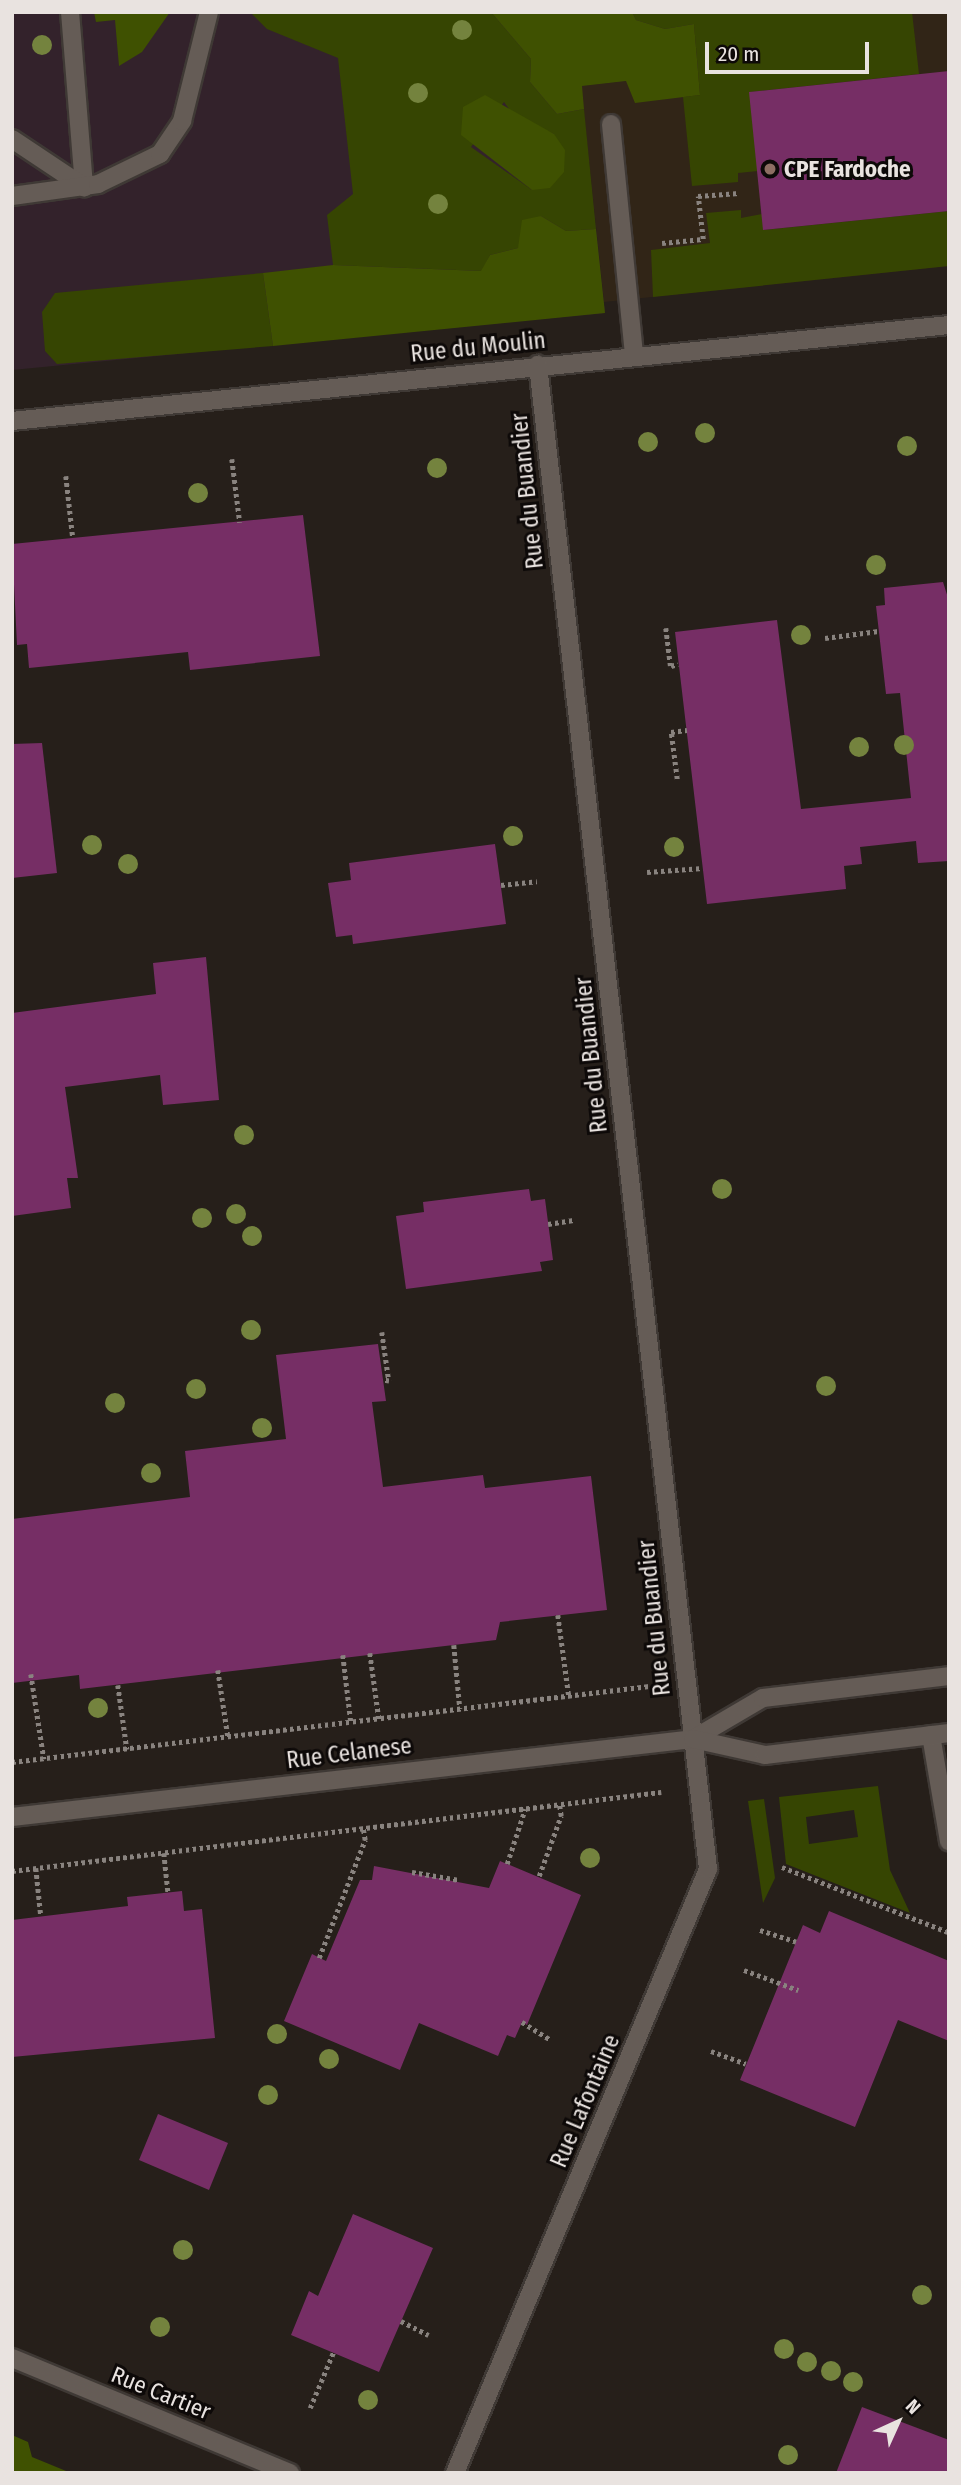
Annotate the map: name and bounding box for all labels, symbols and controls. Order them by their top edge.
scale bar [709,28,874,72]
text: 20 m [718,41,759,67]
place label: CPE Fardoche [784,155,911,183]
marker: CPE Fardoche [762,161,778,177]
street label: Rue du Moulin [409,326,547,368]
street label: Rue du Buandier [505,412,549,570]
street label: Rue du Buandier [569,976,613,1134]
street label: Rue du Buandier [632,1539,676,1697]
street label: Rue Celanese [285,1732,413,1774]
street label: Rue Lafontaine [545,2030,625,2172]
street label: Rue Cartier [107,2361,215,2425]
north arrow [863,2387,933,2457]
text: N [901,2395,925,2419]

